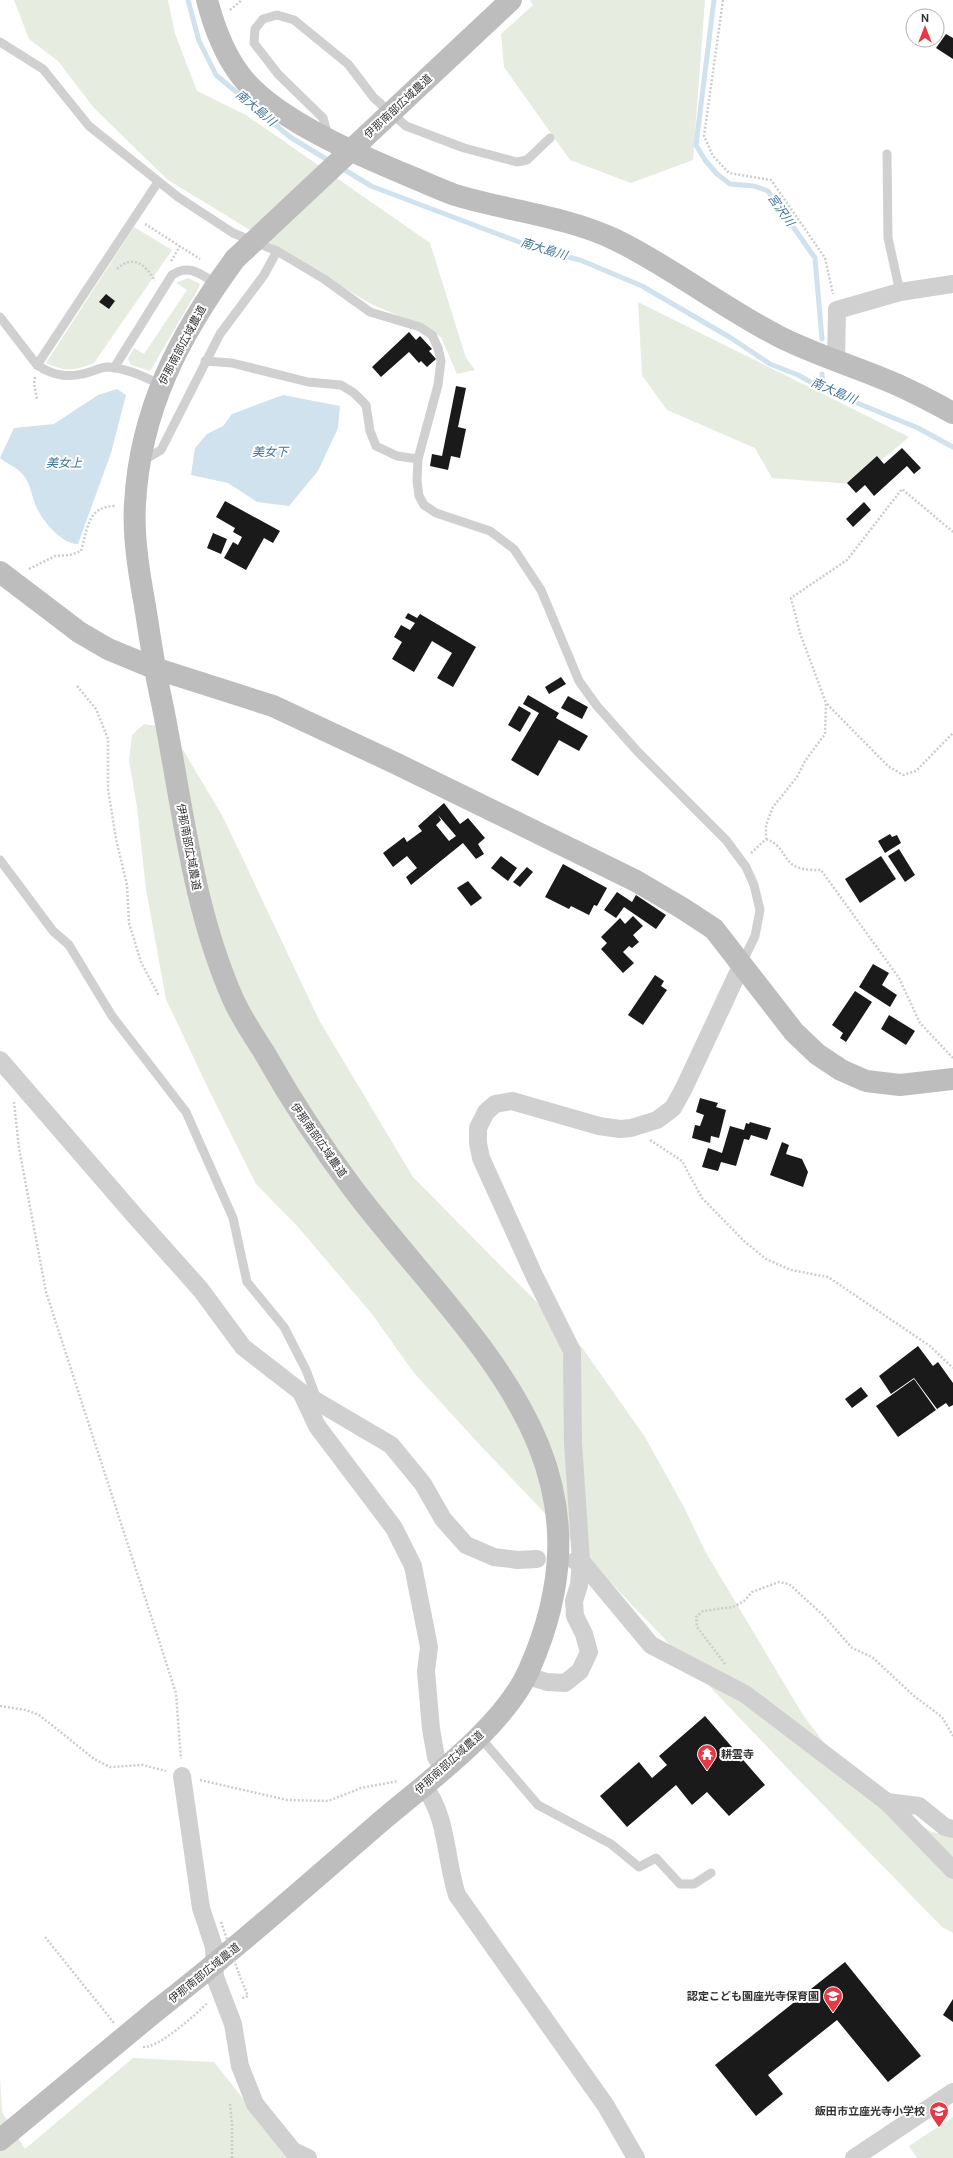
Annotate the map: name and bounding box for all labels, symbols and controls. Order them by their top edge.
north arrow [905,8,945,48]
text: N [921,11,929,25]
street label: 伊那南部広域農道 [361,71,435,141]
water label: 南大島川 [232,86,281,131]
water label: 宮沢川 [764,191,799,231]
water label: 南大島川 [519,234,571,264]
street label: 伊那南部広域農道 [155,303,209,387]
water label: 南大島川 [809,374,861,409]
water label: 美女下 [252,444,290,460]
water label: 美女上 [46,455,83,471]
street label: 伊那南部広域農道 [174,802,204,892]
street label: 伊那南部広域農道 [288,1100,350,1180]
street label: 伊那南部広域農道 [412,1727,486,1797]
temple icon: 耕雲寺 [696,1743,718,1771]
place label: 耕雲寺 [721,1747,754,1761]
street label: 伊那南部広域農道 [165,1940,243,2006]
school or university icon: 認定こども園座光寺保育園 [822,1985,844,2013]
place label: 認定こども園座光寺保育園 [687,1989,819,2003]
school or university icon: 飯田市立座光寺小学校 [928,2100,950,2128]
place label: 飯田市立座光寺小学校 [814,2104,925,2118]

